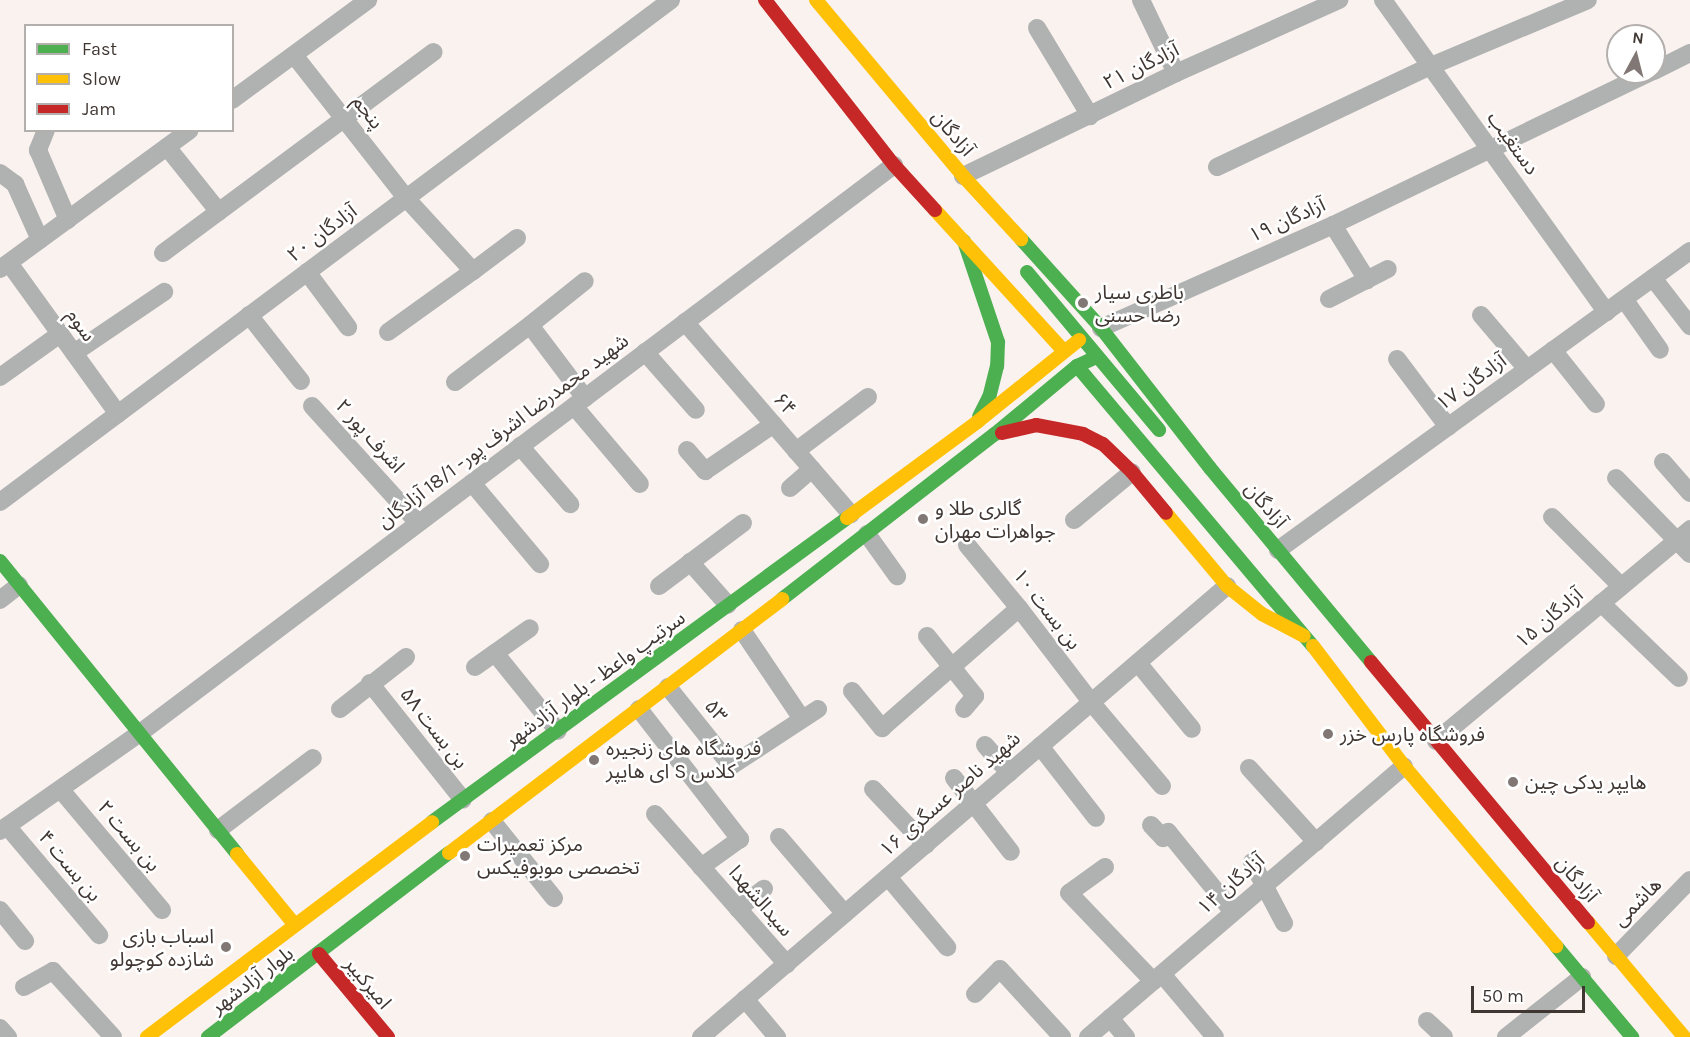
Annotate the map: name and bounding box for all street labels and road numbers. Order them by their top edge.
street label: ۲۱ آزادگان [1099,37,1183,95]
street label: پنجم [347,90,389,134]
street label: آزادگان [927,105,979,161]
street label: دستغیب [1482,107,1544,179]
street label: ۱۹ آزادگان [1245,193,1329,247]
street label: ۲۰ آزادگان [282,199,362,267]
street label: سوم [61,304,101,346]
street label: شهید محمدرضا اشرف پور- 18/1 آزادگان [373,329,633,533]
street label: ۱۷ آزادگان [1431,348,1511,416]
street label: ۶۴ [768,387,802,421]
street label: ۲ اشرف پور [331,394,409,478]
street label: آزادگان [1240,477,1292,533]
street label: بن بست ۱۰ [1008,564,1086,654]
street label: ۱۵ آزادگان [1510,583,1588,653]
street label: سرتیپ واعظ - بلوار آزادشهر [500,605,690,753]
street label: بن بست ۵۸ [395,683,473,773]
street label: ۵۳ [699,695,733,727]
street label: ۱۶ شهید ناصر عسگری [875,726,1025,862]
street label: بن بست ۲ [92,796,166,876]
street label: بن بست ۴ [33,826,107,906]
street label: ۱۴ آزادگان [1192,848,1270,920]
street label: آزادگان [1551,851,1603,907]
street label: سیدالشهدا [724,861,798,941]
street label: هاشمی [1608,873,1666,931]
street label: بلوار آزادشهر [206,941,298,1019]
street label: امیرکبیر [339,952,397,1014]

